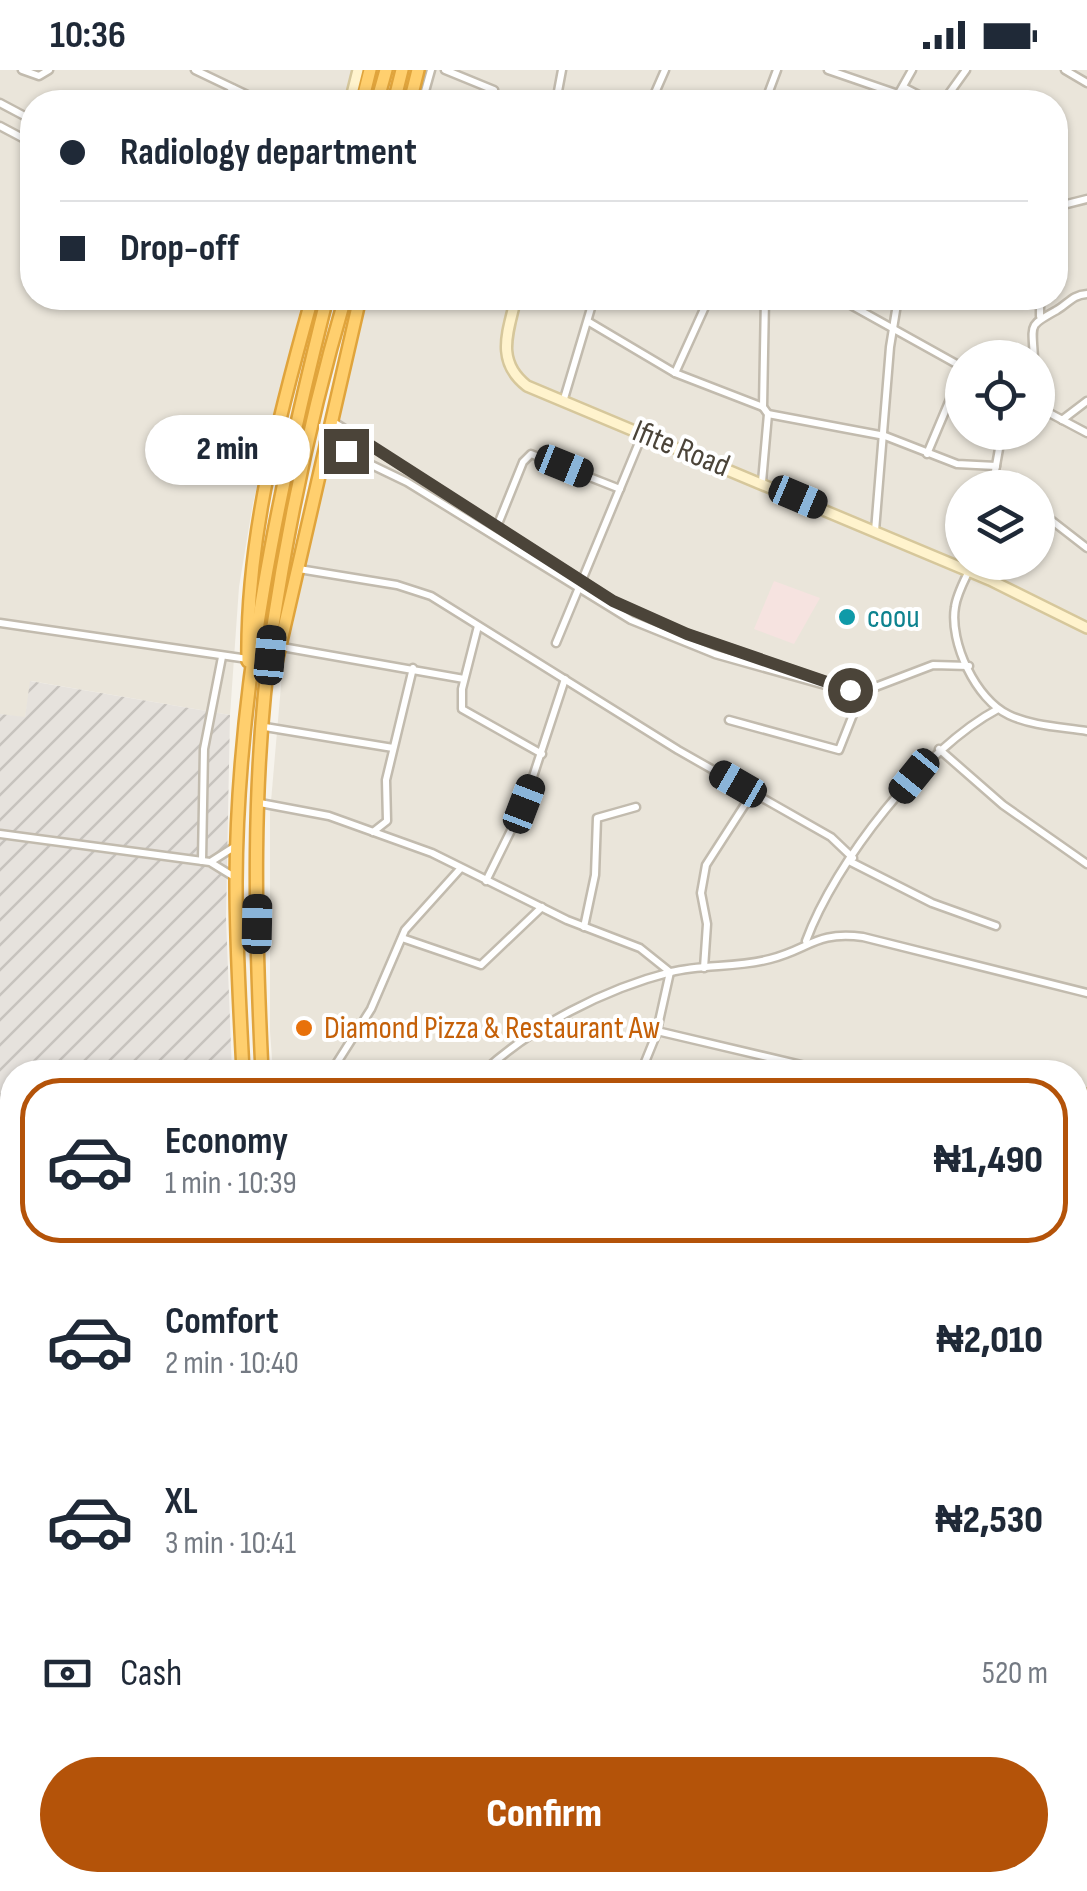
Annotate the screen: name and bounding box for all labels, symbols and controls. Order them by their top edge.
text: 10:36 [50,13,126,58]
text: Radiology department [120,130,417,175]
text: Drop-off [120,226,239,271]
map controls [945,340,1055,580]
button: locate [945,340,1055,450]
street label: Ifite Road [627,412,735,486]
callout: 2 min [146,416,311,486]
route end [324,429,369,474]
text: 2 min [196,430,259,469]
car [531,441,597,491]
button: layers [945,470,1055,580]
car [765,471,831,523]
place label: coou [867,598,920,637]
marker: coou [836,606,858,628]
car [252,624,288,686]
route start [828,668,873,713]
car [883,743,945,809]
car [705,756,771,812]
car [499,771,549,837]
car [241,894,273,954]
place label: Diamond Pizza & Restaurant Aw [324,1009,660,1048]
marker: Diamond Pizza & Restaurant Aw [293,1017,315,1039]
icon: car [45,1116,135,1206]
text: Economy [165,1119,288,1164]
text: ₦1,490 [933,1138,1043,1183]
text: 1 min · 10:39 [165,1164,297,1203]
icon: car [45,1296,135,1386]
text: Comfort [165,1299,279,1344]
text: ₦2,010 [936,1318,1043,1363]
text: 2 min · 10:40 [165,1344,299,1383]
icon: car [45,1476,135,1566]
text: XL [165,1479,198,1524]
text: ₦2,530 [935,1498,1043,1543]
text: 3 min · 10:41 [165,1524,296,1563]
icon: cash [40,1646,95,1701]
text: Cash [120,1651,182,1696]
text: 520 m [982,1654,1048,1693]
button: Confirm [40,1757,1048,1872]

